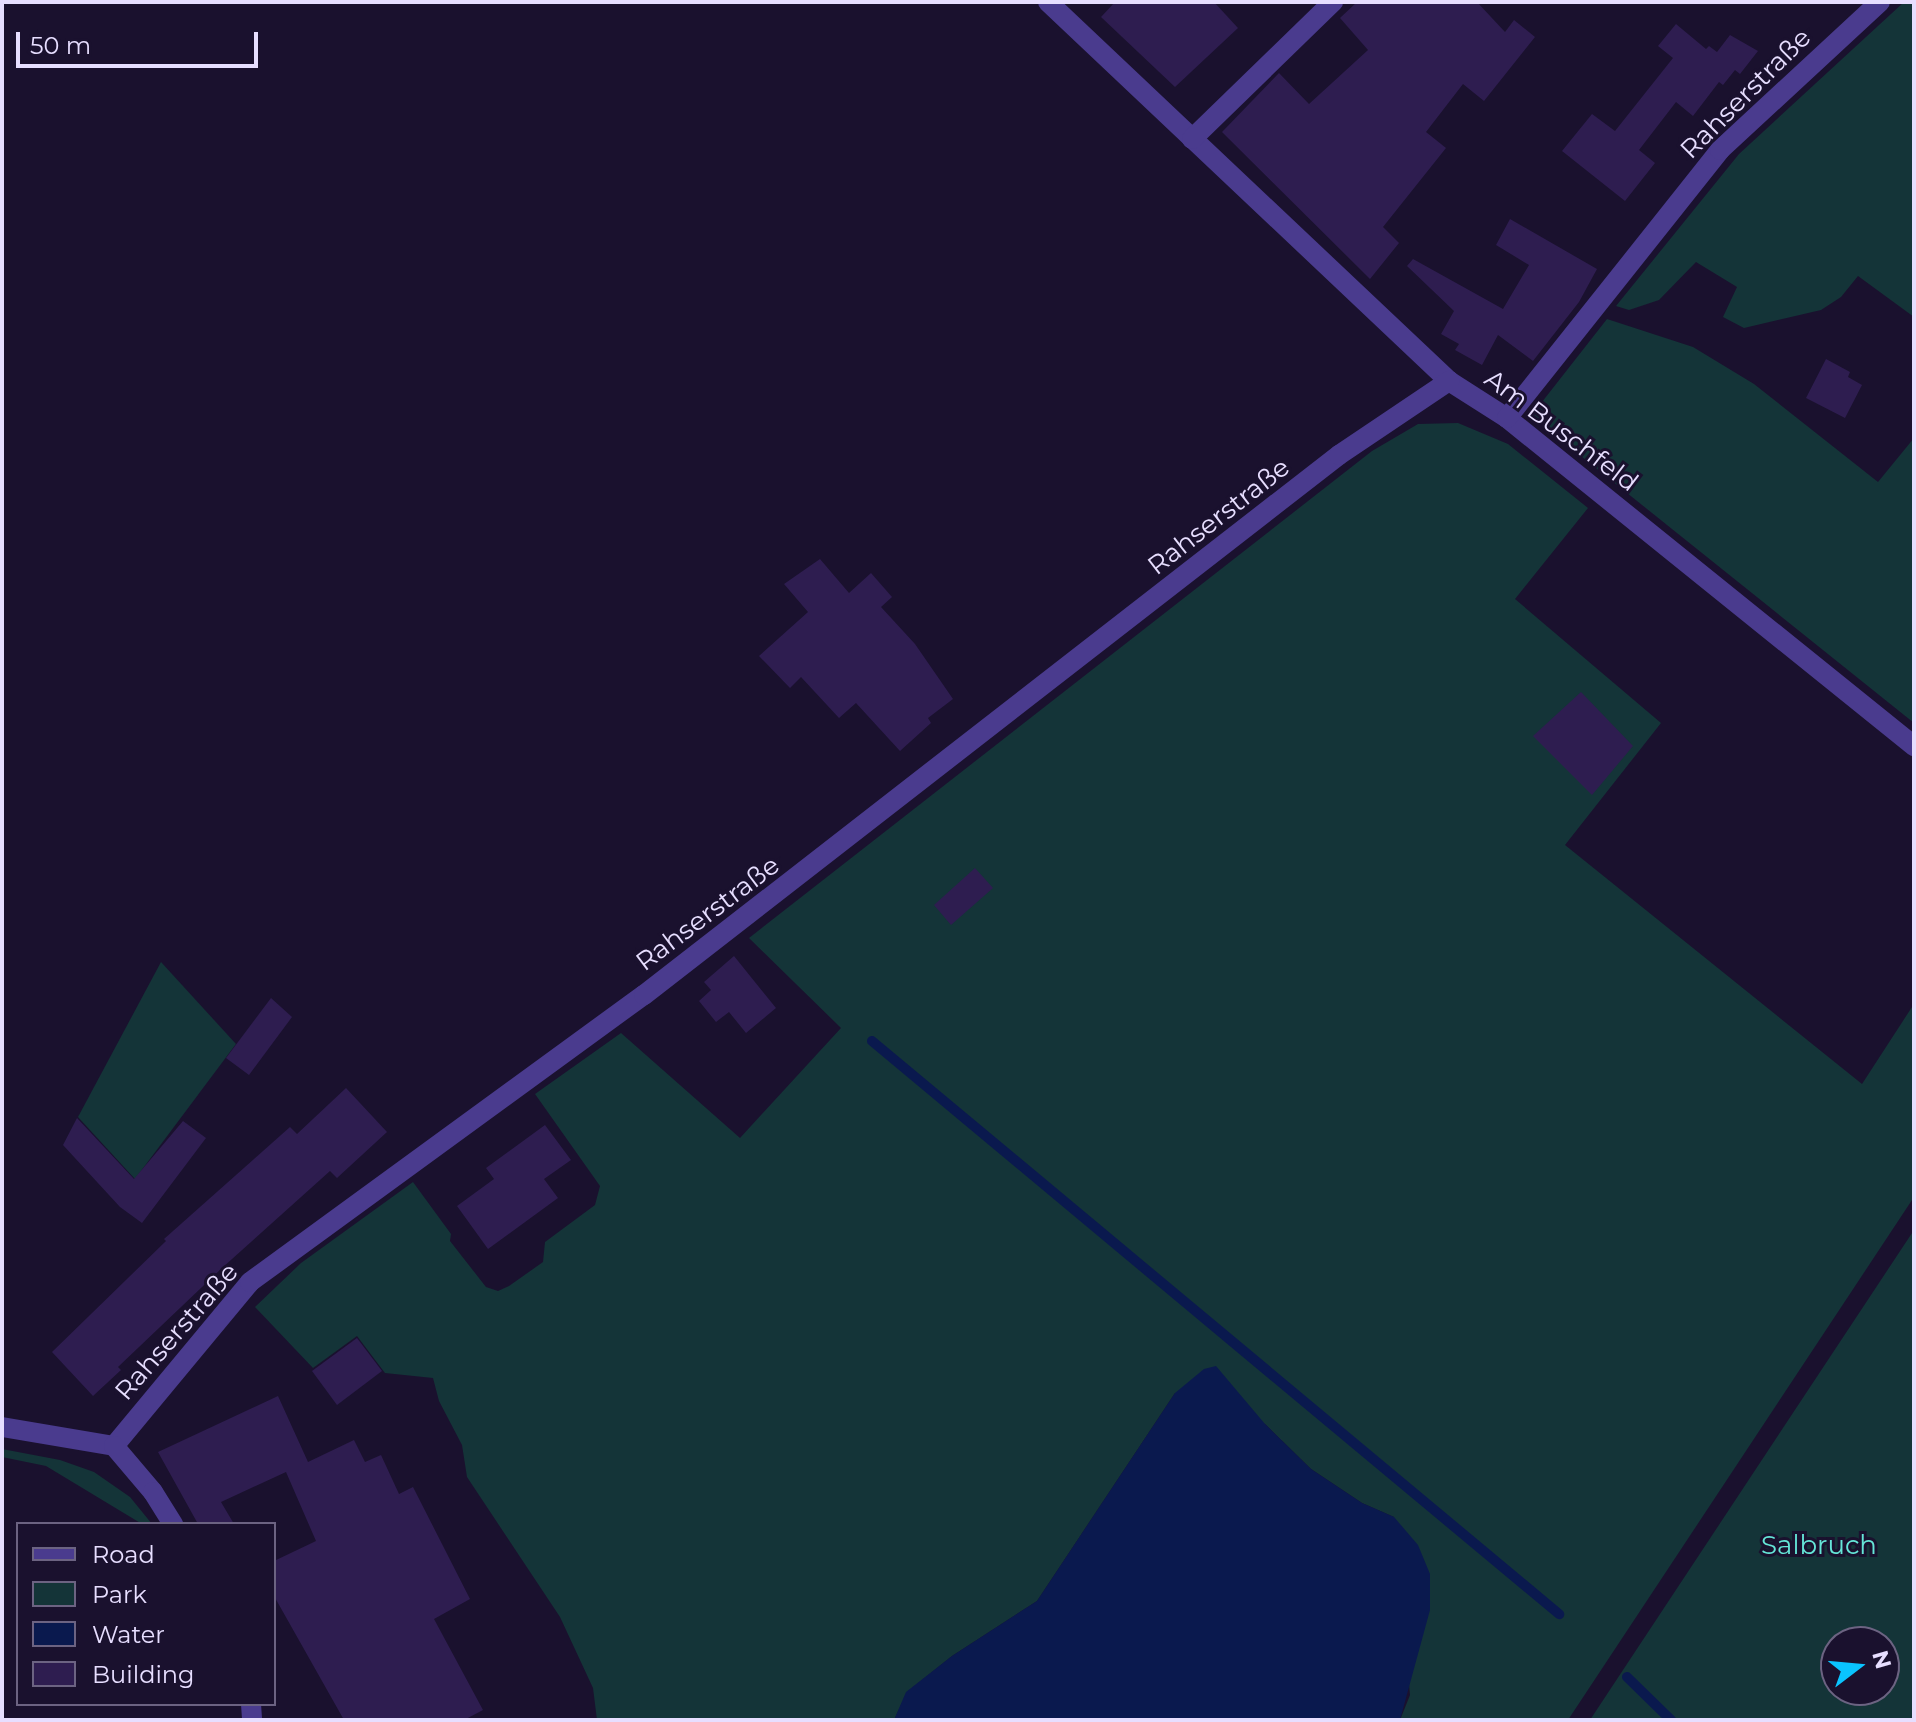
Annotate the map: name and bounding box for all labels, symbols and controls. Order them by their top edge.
scale bar [20,16,262,66]
street label: Rahserstraße [1674,22,1818,166]
text: 50 m [30,31,91,60]
street label: Am Buschfeld [1478,363,1644,499]
street label: Rahserstraße [1142,452,1296,582]
street label: Rahserstraße [630,850,786,978]
street label: Rahserstraße [109,1257,245,1407]
legend [16,1522,276,1706]
park label: Salbruch [1761,1530,1877,1562]
text: Road [92,1540,155,1569]
text: Park [92,1580,147,1609]
text: Water [92,1620,165,1649]
north arrow [1820,1626,1900,1706]
text: N [1866,1648,1897,1672]
text: Building [92,1660,195,1689]

